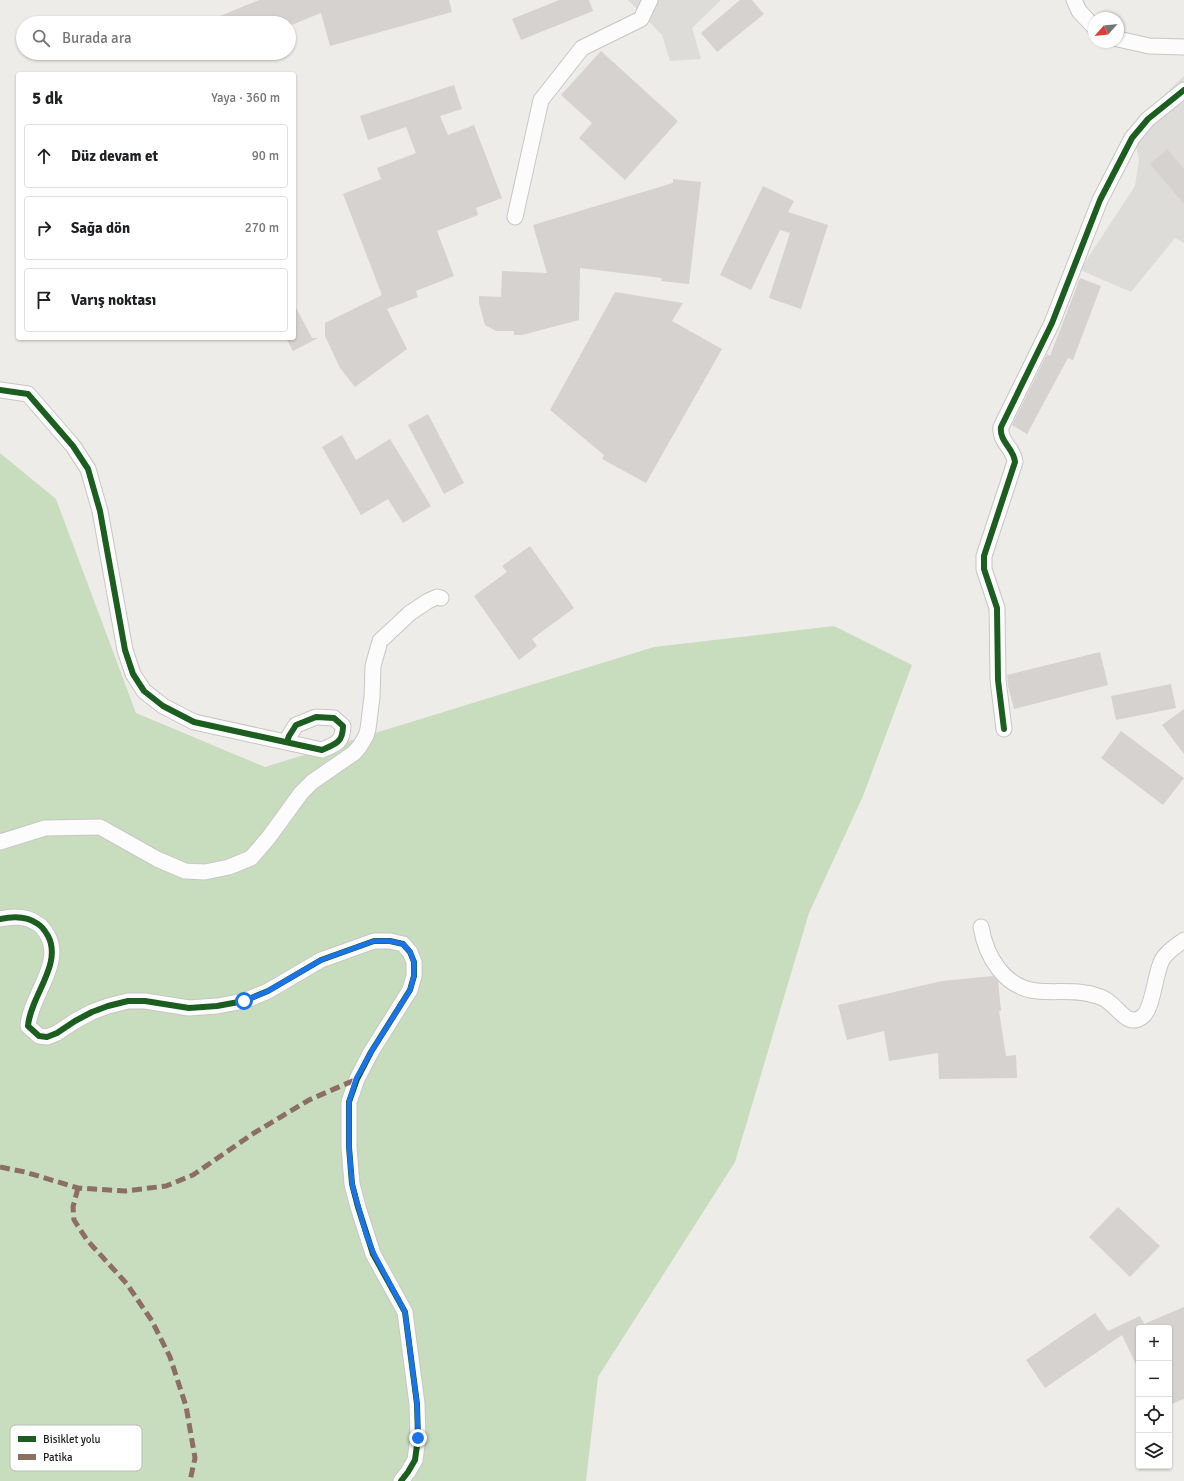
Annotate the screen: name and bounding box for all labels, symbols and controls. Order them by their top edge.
north arrow [1088,12,1124,48]
search box [16,16,296,60]
icon: search [30,27,52,49]
text: Burada ara [62,29,132,47]
text: 5 dk [32,88,63,109]
text: Yaya · 360 m [211,90,280,106]
icon: ahead [33,145,55,167]
text: Düz devam et [71,147,158,165]
text: 90 m [252,148,279,164]
icon: right [33,217,55,239]
text: Sağa dön [71,219,130,237]
text: 270 m [245,220,279,236]
icon: arrive [33,289,55,311]
text: Varış noktası [71,291,156,309]
route start [235,992,253,1010]
map controls [1136,1325,1172,1469]
button: + [1136,1325,1172,1361]
button: − [1136,1361,1172,1397]
button: locate [1136,1397,1172,1433]
legend [10,1425,142,1471]
route end [409,1429,427,1447]
text: Bisiklet yolu [43,1433,101,1446]
button: layers [1136,1433,1172,1469]
text: Patika [43,1451,73,1464]

